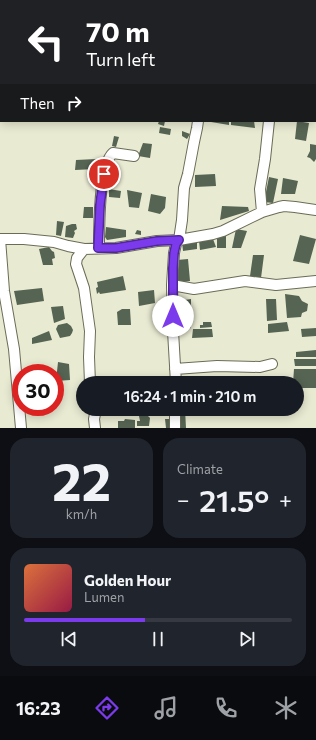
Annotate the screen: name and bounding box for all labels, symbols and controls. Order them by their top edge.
text: 70 m [86,14,150,48]
icon: left [20,16,72,68]
text: Turn left [86,48,155,70]
icon: right [63,92,85,114]
text: Then [20,94,55,112]
pin [87,157,121,191]
icon: arrive [93,163,115,185]
position arrow [152,295,194,337]
speed limit sign: 30 [12,364,64,416]
text: 16:24 · 1 min · 210 m [124,387,256,405]
text: 22 [52,448,111,512]
text: Climate [177,461,223,477]
text: 21.5° [199,481,269,518]
text: − [177,486,190,513]
text: + [279,486,292,513]
text: km/h [66,506,97,522]
text: Golden Hour [84,571,171,589]
text: Lumen [84,589,124,605]
icon: previous [58,628,80,650]
icon: pause [147,628,169,650]
icon: next [236,628,258,650]
icon: directions [93,694,121,722]
icon: music [152,694,180,722]
icon: phone [212,694,240,722]
icon: climate [272,694,300,722]
text: 16:23 [16,697,61,719]

